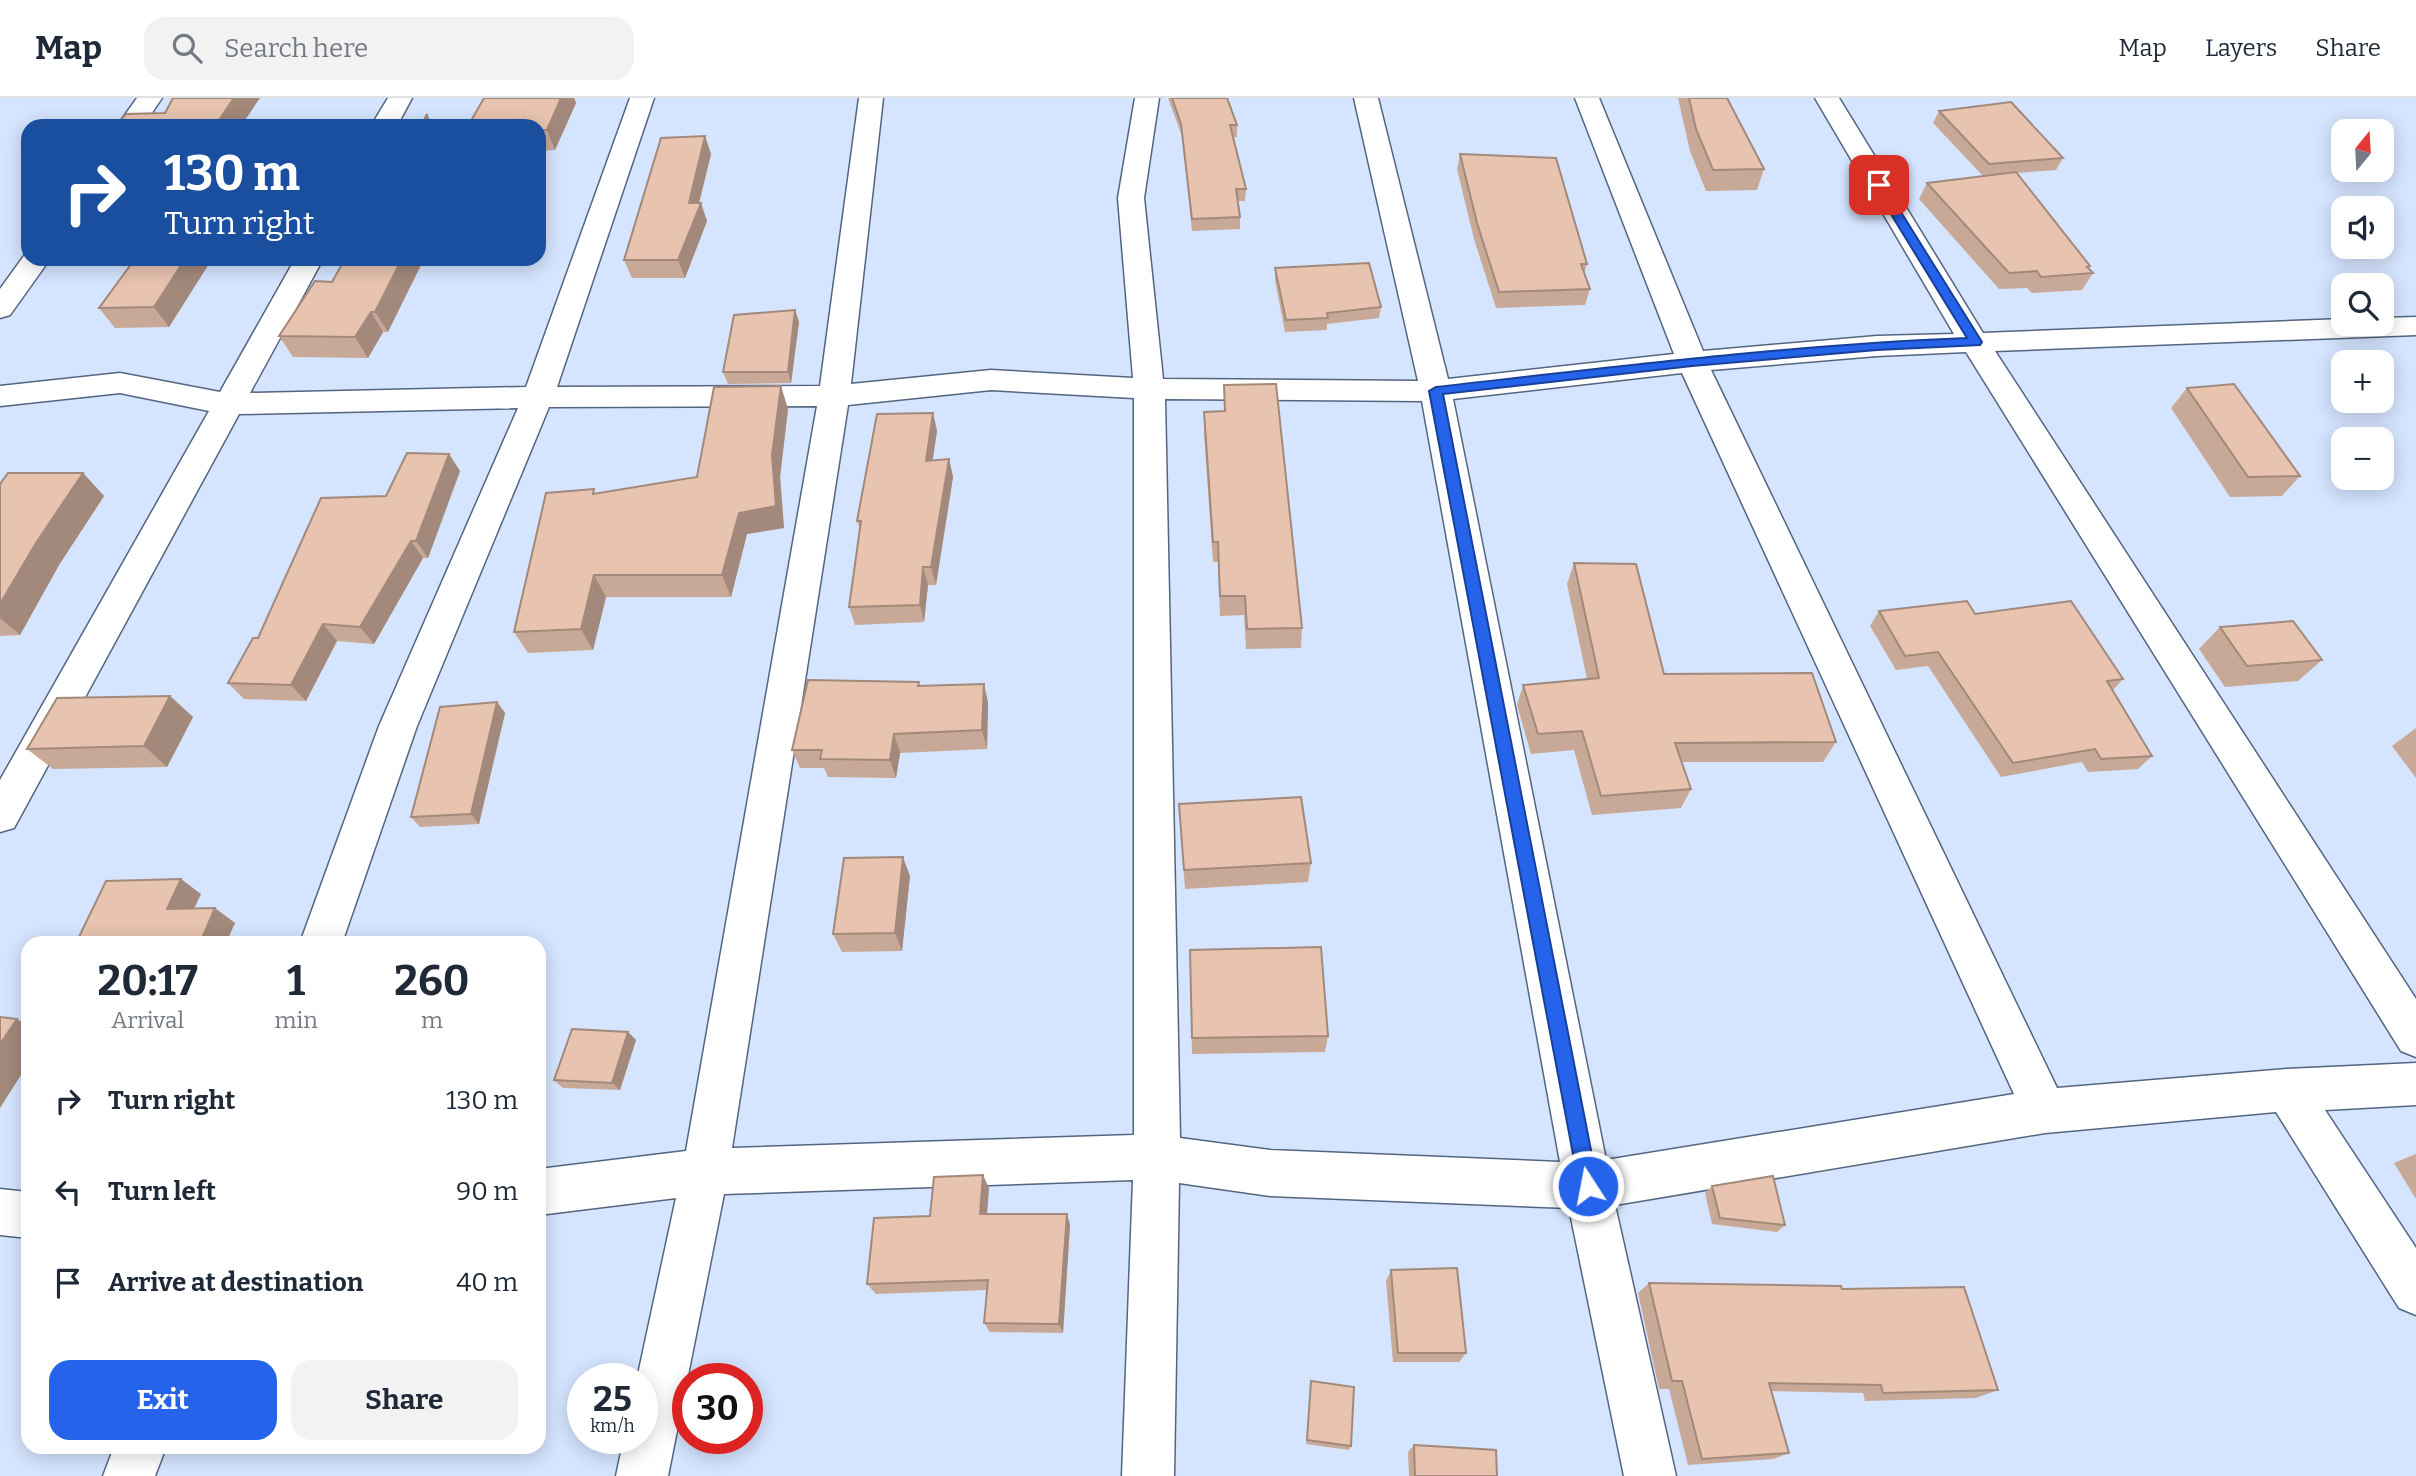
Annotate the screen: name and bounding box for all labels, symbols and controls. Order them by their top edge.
search box [144,17,634,80]
text: Map [35,28,102,68]
icon: search [168,29,206,67]
text: Search here [224,33,368,64]
text: Map [2119,34,2167,62]
text: Layers [2205,34,2277,62]
text: Share [2315,34,2381,62]
north arrow [2331,119,2394,182]
map controls [2331,119,2394,490]
text: 130 m [164,144,300,203]
icon: right [49,147,140,238]
pin [1849,155,1909,215]
icon: arrive [1860,166,1898,204]
button: sound [2331,196,2394,259]
text: Turn right [164,204,315,242]
button: search [2331,273,2394,336]
button: + [2331,350,2394,413]
button: − [2331,427,2394,490]
text: 20:17 [98,956,198,1006]
text: 1 [287,956,305,1006]
text: 260 [394,956,469,1006]
text: Arrival [111,1006,184,1034]
text: min [274,1006,318,1034]
text: m [421,1006,443,1034]
icon: right [49,1082,87,1120]
text: Turn right [108,1085,235,1116]
text: 130 m [446,1085,518,1116]
position arrow [1551,1149,1625,1223]
icon: left [49,1173,87,1211]
text: Turn left [108,1176,216,1207]
text: 90 m [456,1176,518,1207]
icon: arrive [49,1264,87,1302]
text: Arrive at destination [108,1267,363,1298]
text: 40 m [456,1267,518,1298]
button: Exit [49,1360,277,1440]
button: Share [291,1360,518,1440]
speed limit sign: 30 [672,1363,763,1454]
text: 25 [593,1378,632,1420]
text: km/h [590,1415,635,1437]

